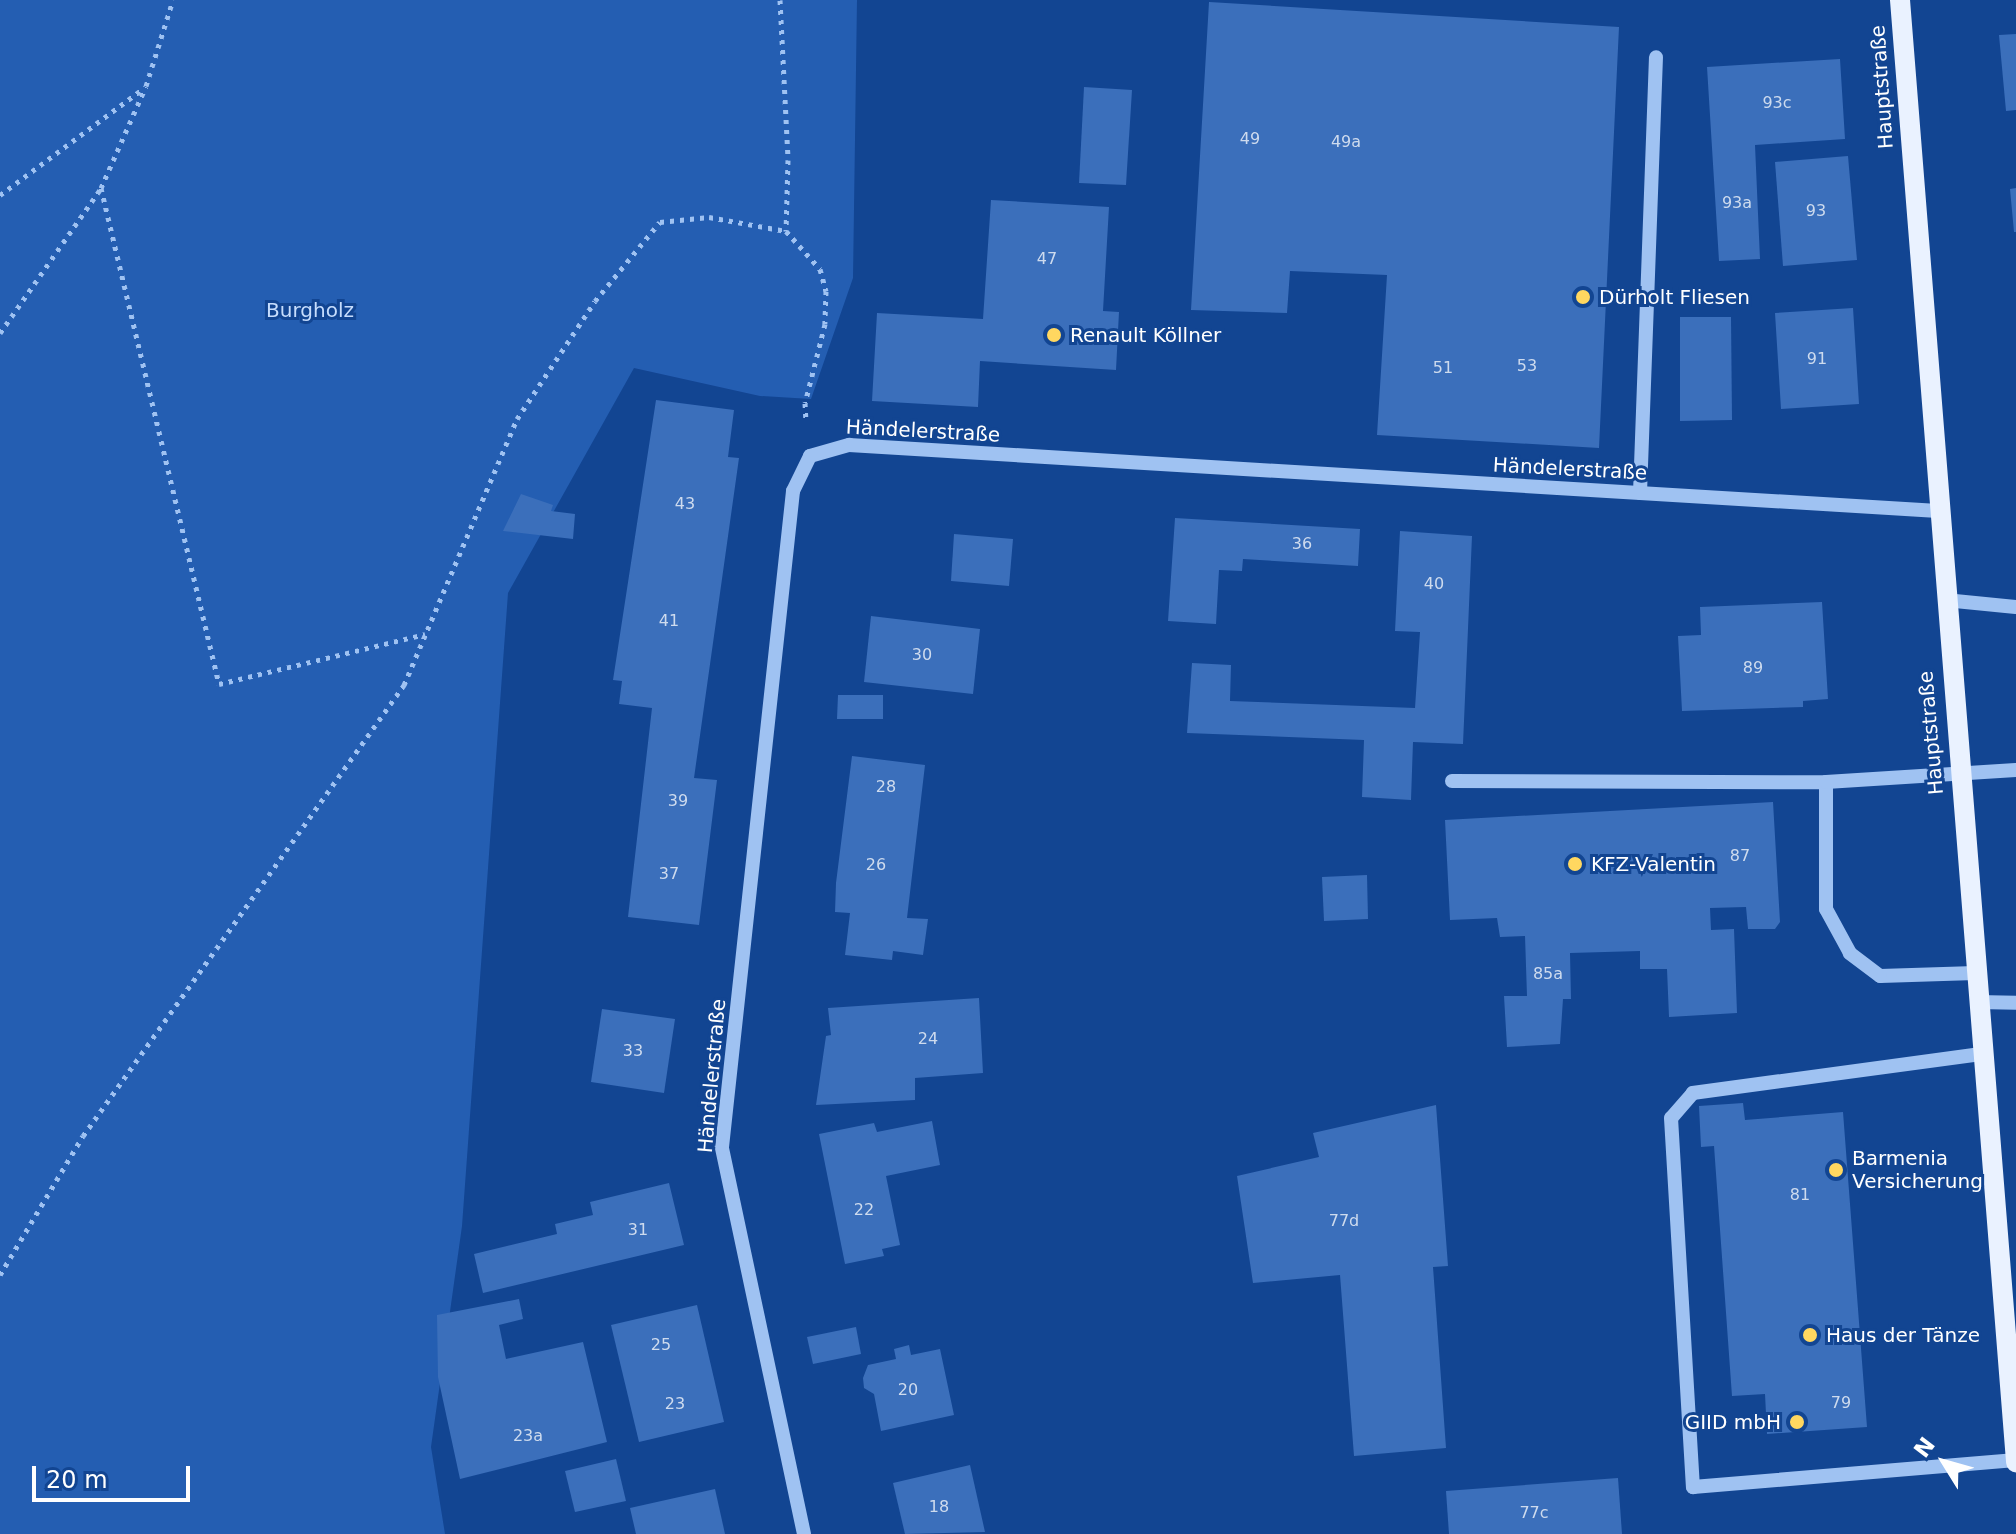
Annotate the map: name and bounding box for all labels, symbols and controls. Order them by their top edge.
street label: Hauptstraße [1866,24,1898,150]
house number: 93c [1762,93,1792,113]
house number: 49 [1240,129,1260,149]
house number: 49a [1331,132,1361,152]
house number: 93a [1722,193,1752,213]
house number: 93 [1806,201,1826,221]
house number: 47 [1037,249,1057,269]
place label: Dürholt Fliesen [1599,285,1750,309]
marker: Dürholt Fliesen [1574,288,1592,306]
park label: Burgholz [266,298,354,322]
place label: Renault Köllner [1070,323,1221,347]
marker: Renault Köllner [1045,326,1063,344]
house number: 91 [1807,349,1827,369]
house number: 53 [1517,356,1537,376]
house number: 51 [1433,358,1453,378]
street label: Händelerstraße [845,415,1001,447]
street label: Händelerstraße [1492,453,1648,485]
house number: 43 [675,494,695,514]
house number: 36 [1292,534,1312,554]
house number: 40 [1424,574,1444,594]
house number: 41 [659,611,679,631]
house number: 30 [912,645,932,665]
house number: 89 [1743,658,1763,678]
street label: Hauptstraße [1914,670,1948,796]
house number: 28 [876,777,896,797]
house number: 39 [668,791,688,811]
house number: 87 [1730,846,1750,866]
place label: KFZ-Valentin [1591,852,1716,876]
house number: 26 [866,855,886,875]
marker: KFZ-Valentin [1566,855,1584,873]
house number: 37 [659,864,679,884]
house number: 85a [1533,964,1563,984]
street label: Händelerstraße [693,998,731,1154]
house number: 24 [918,1029,938,1049]
house number: 33 [623,1041,643,1061]
place label: Barmenia Versicherung [1852,1146,1983,1193]
marker: Barmenia Versicherung [1827,1161,1845,1179]
house number: 81 [1790,1185,1810,1205]
house number: 22 [854,1200,874,1220]
house number: 77d [1329,1211,1359,1231]
house number: 31 [628,1220,648,1240]
place label: Haus der Tänze [1826,1323,1980,1347]
marker: Haus der Tänze [1801,1326,1819,1344]
house number: 25 [651,1335,671,1355]
house number: 20 [898,1380,918,1400]
house number: 79 [1831,1393,1851,1413]
house number: 23 [665,1394,685,1414]
place label: GIID mbH [1685,1410,1781,1434]
marker: GIID mbH [1788,1413,1806,1431]
north arrow [1904,1422,1984,1502]
house number: 23a [513,1426,543,1446]
text: N [1909,1432,1940,1462]
scale bar [36,1450,194,1500]
text: 20 m [46,1466,108,1494]
house number: 18 [929,1497,949,1517]
house number: 77c [1519,1503,1549,1523]

